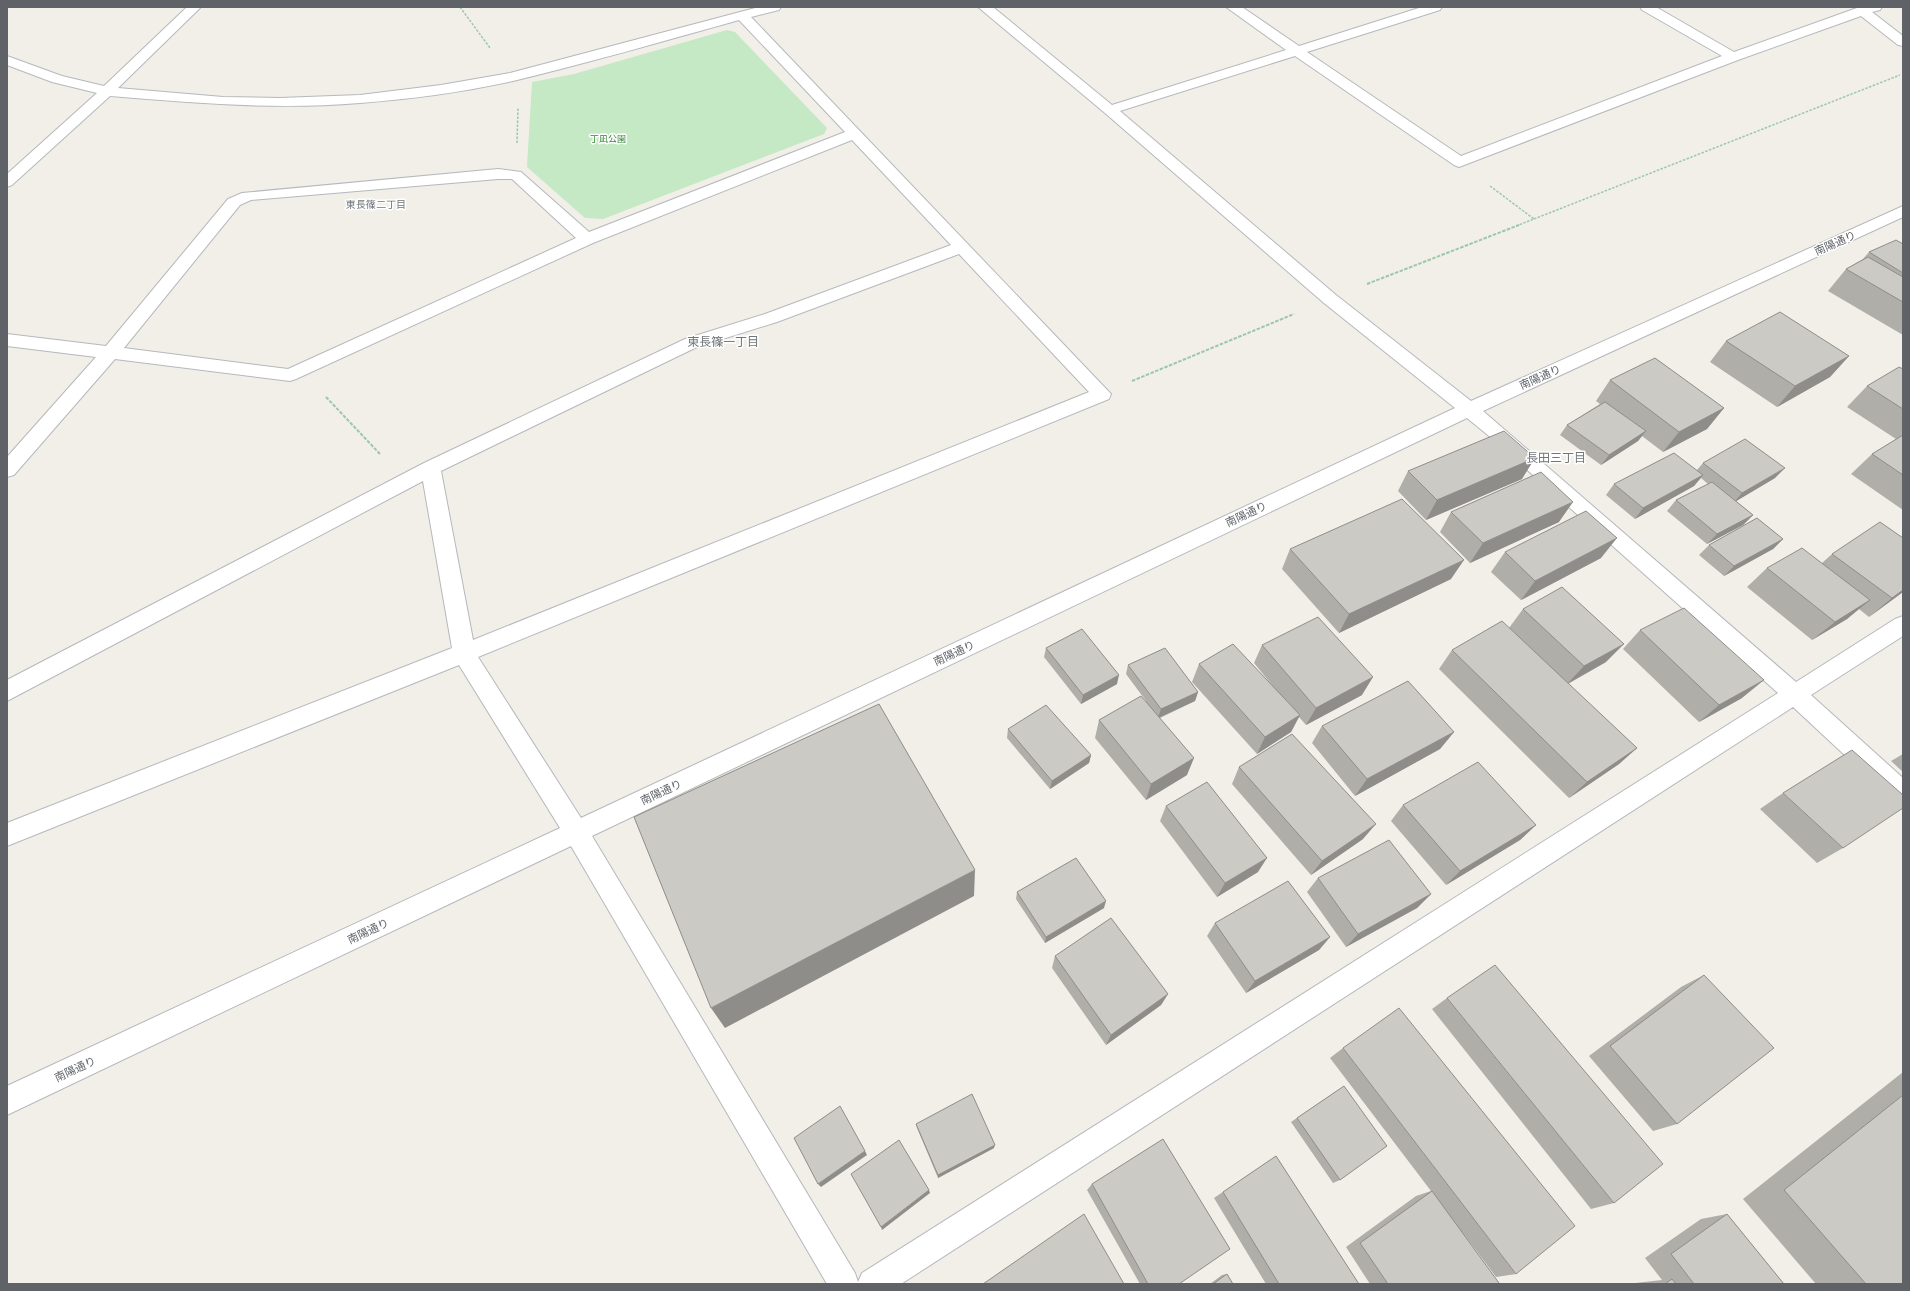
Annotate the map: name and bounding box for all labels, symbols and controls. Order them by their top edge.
park label: 丁凪公園 [590,134,626,144]
district label: 東長篠二丁目 [346,199,406,210]
street label: 南陽通り [1812,229,1858,258]
district label: 東長篠一丁目 [687,335,759,349]
street label: 南陽通り [1517,363,1563,392]
district label: 長田三丁目 [1526,451,1586,465]
street label: 南陽通り [1224,499,1269,530]
street label: 南陽通り [932,638,977,669]
street label: 南陽通り [639,777,684,808]
street label: 南陽通り [346,916,391,947]
street label: 南陽通り [53,1054,98,1085]

